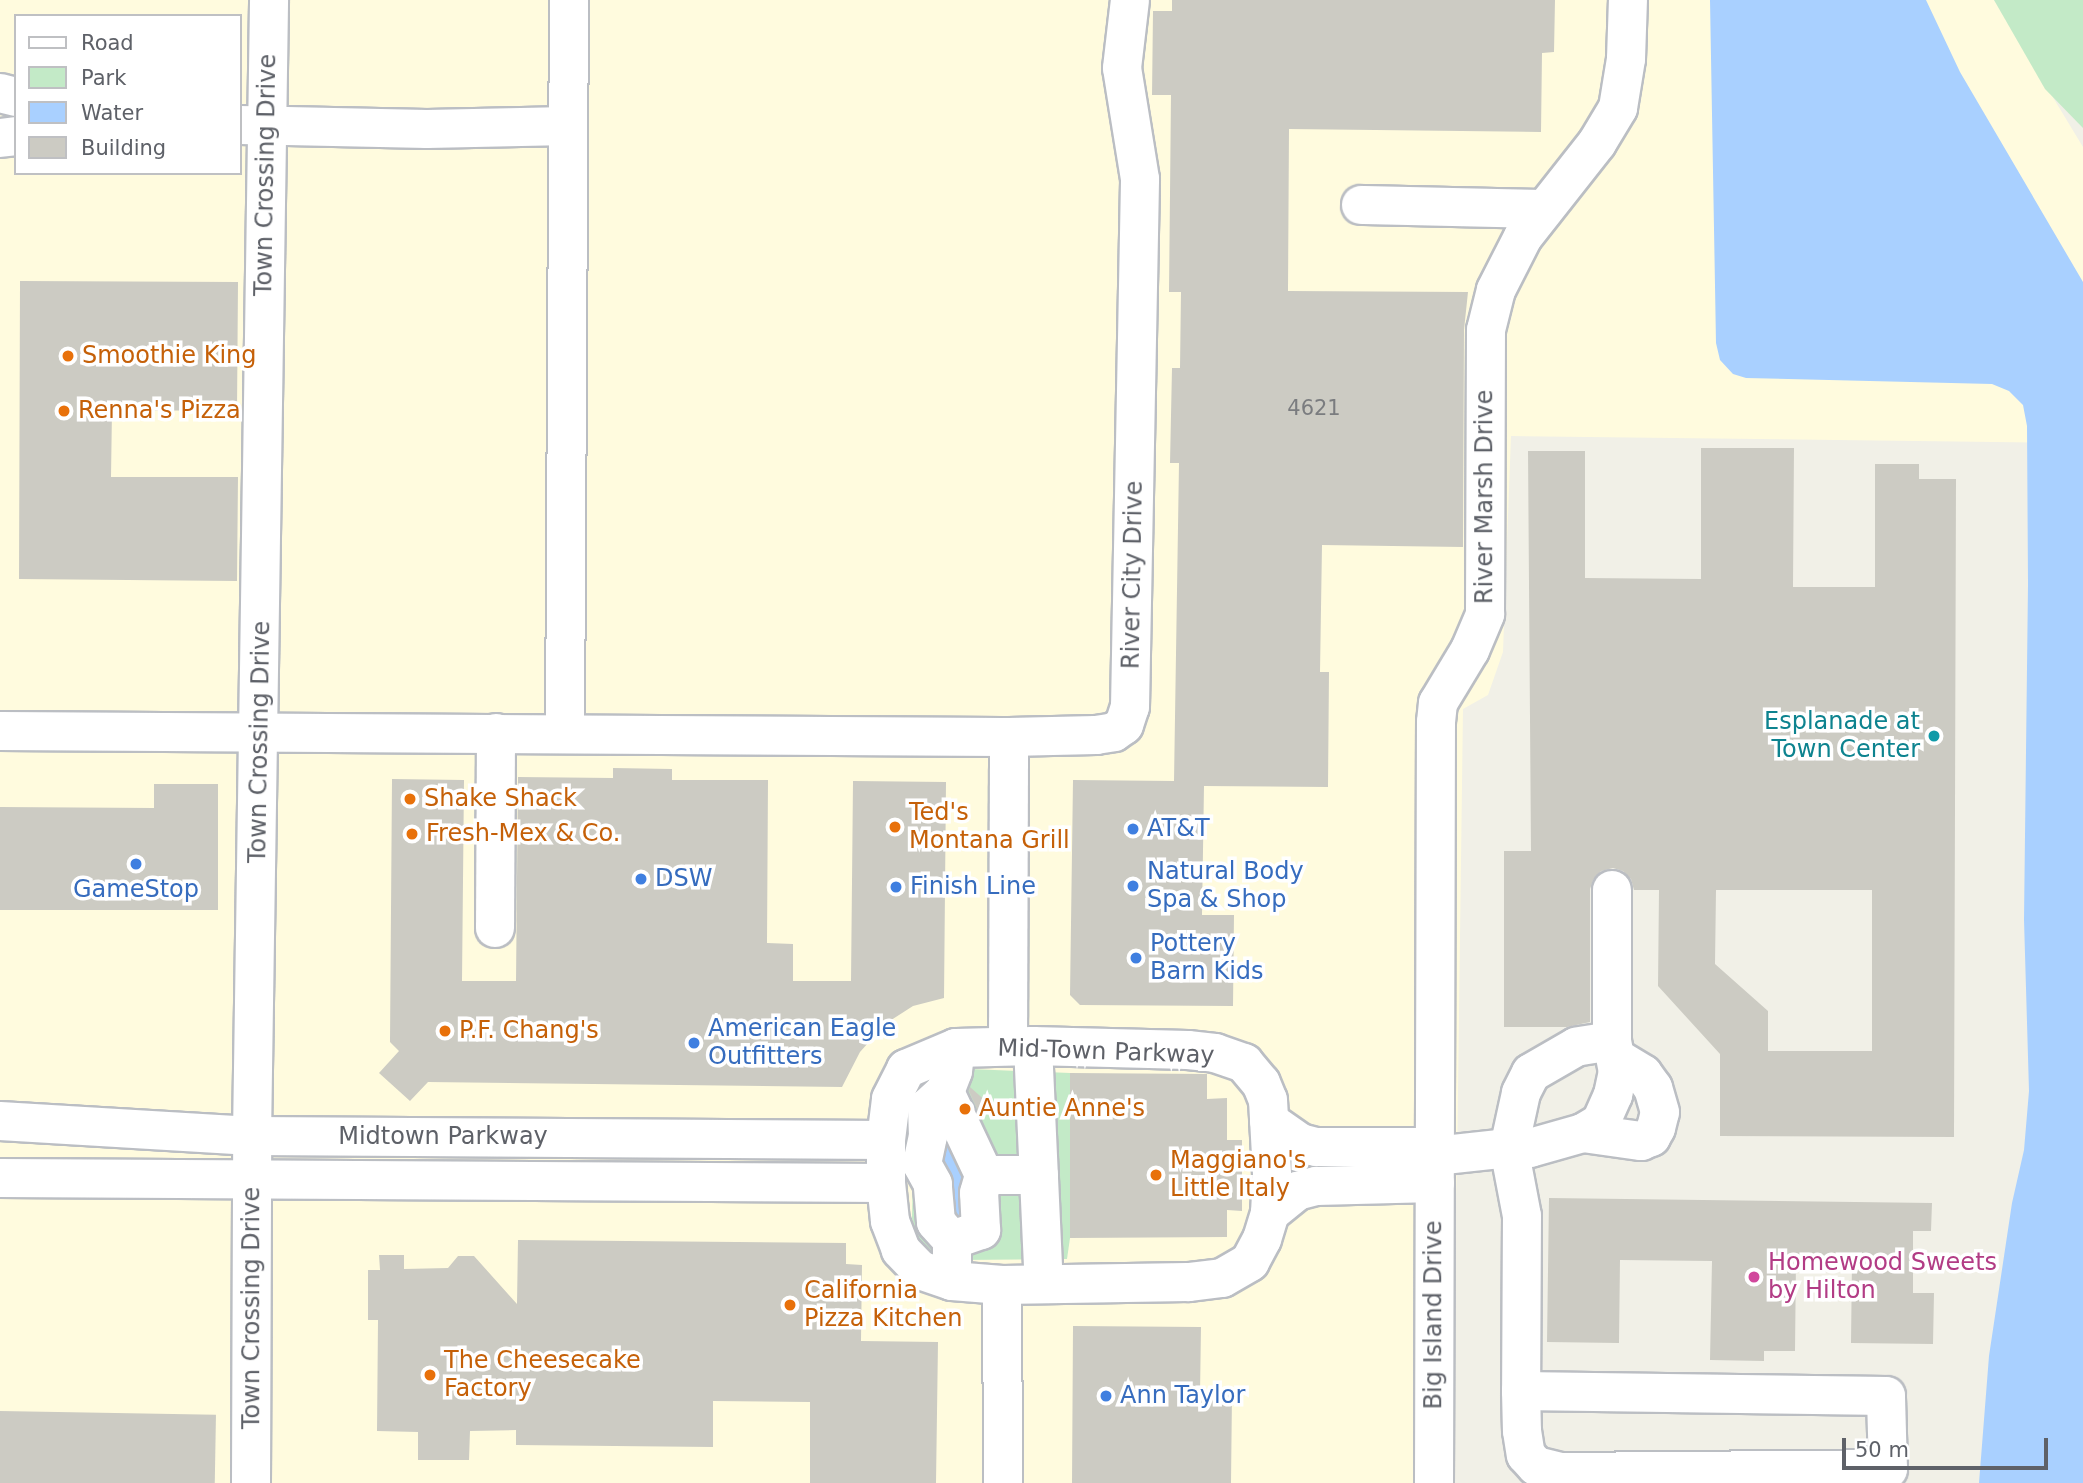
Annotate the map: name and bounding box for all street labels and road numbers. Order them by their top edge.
street label: Town Crossing Drive [249,54,283,296]
street label: River Marsh Drive [1471,390,1499,604]
street label: River City Drive [1117,481,1149,669]
street label: Town Crossing Drive [243,621,277,863]
street label: Mid-Town Parkway [997,1034,1215,1070]
street label: Midtown Parkway [338,1123,548,1151]
street label: Town Crossing Drive [238,1187,266,1429]
street label: Big Island Drive [1420,1220,1448,1410]

